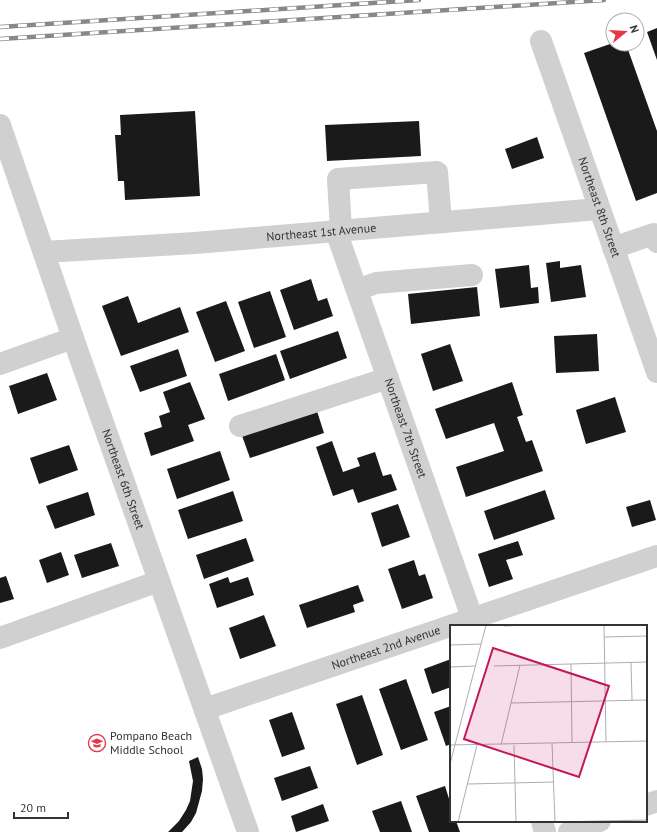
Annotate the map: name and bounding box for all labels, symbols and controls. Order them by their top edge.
north arrow [605,12,645,52]
text: N [627,23,642,35]
street label: Northeast 8th Street [575,155,624,259]
street label: Northeast 1st Avenue [266,220,377,244]
street label: Northeast 7th Street [381,376,430,480]
street label: Northeast 6th Street [99,427,148,531]
street label: Northeast 2nd Avenue [329,622,442,673]
inset map [450,625,647,822]
place label: Pompano Beach Middle School [110,728,192,757]
school or university icon: Pompano Beach Middle School [87,733,107,753]
scale bar [14,794,68,820]
text: 20 m [20,800,46,815]

